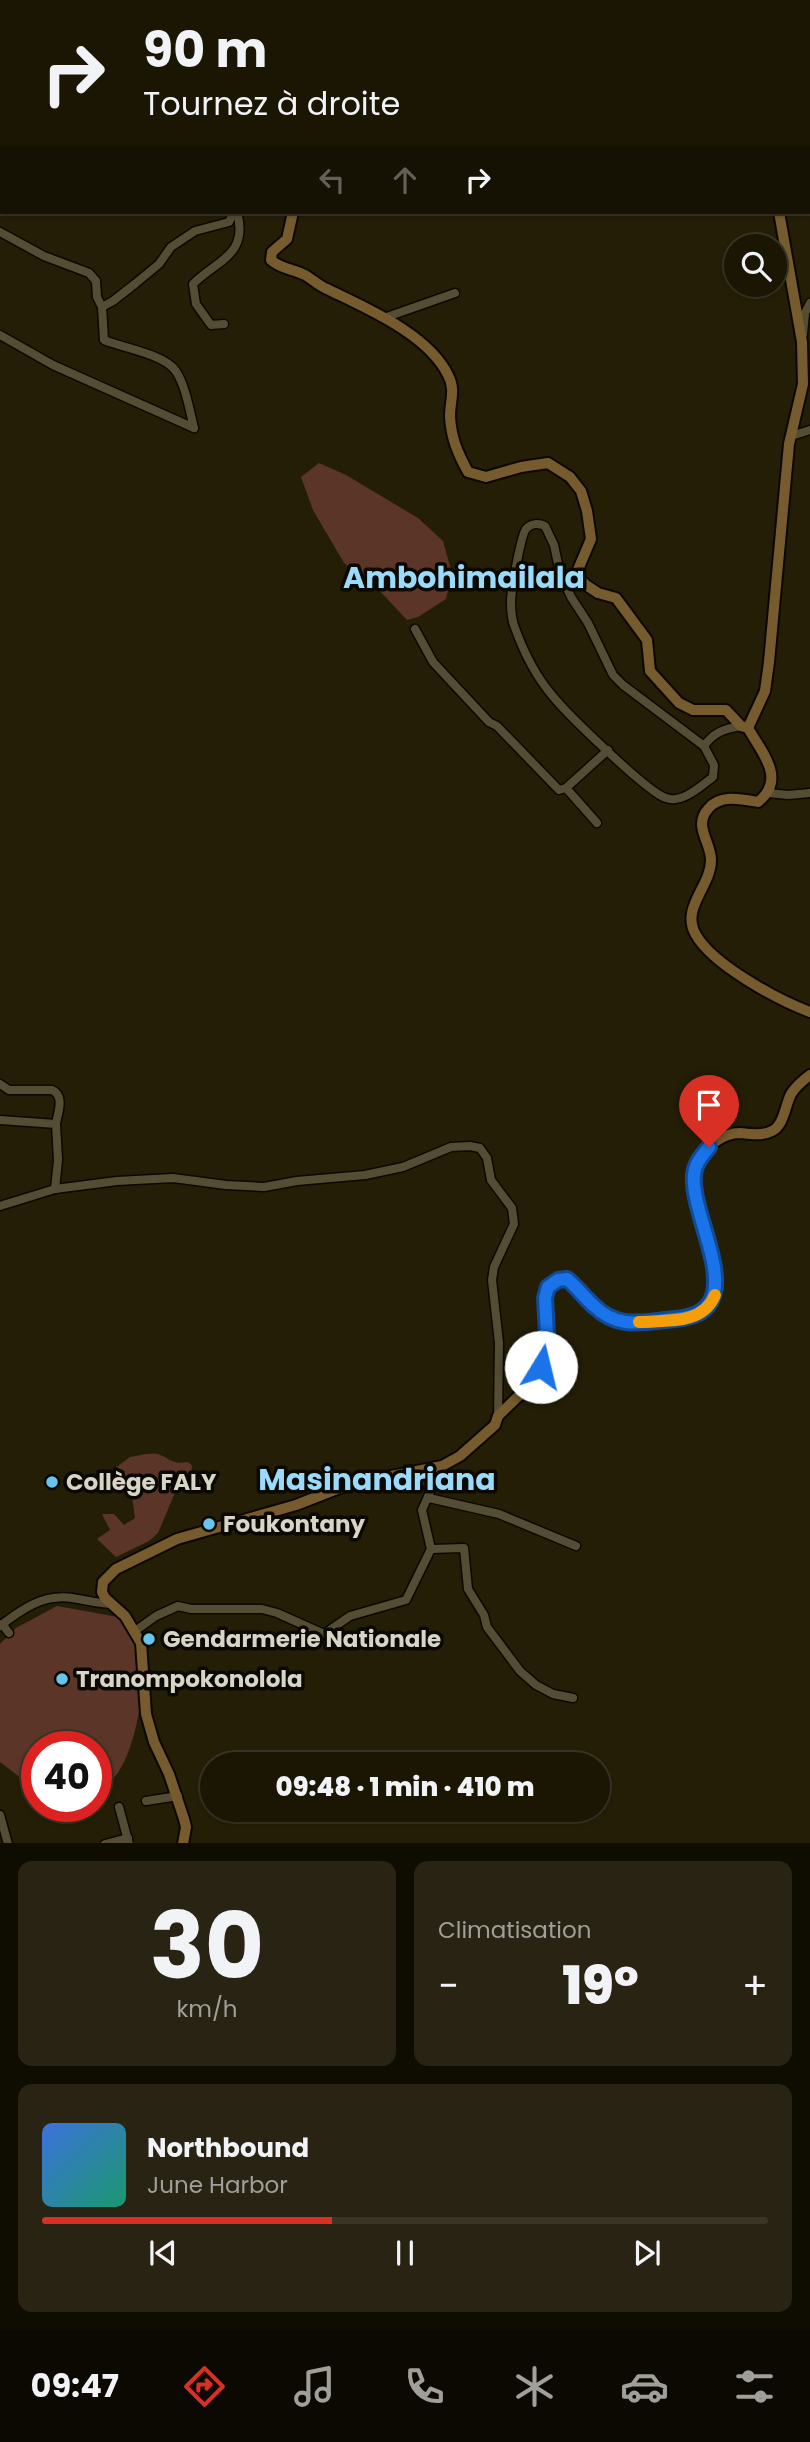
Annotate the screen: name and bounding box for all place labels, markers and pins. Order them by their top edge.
pin [679,1075,739,1147]
place label: Collège FALY [66,1466,217,1498]
marker: Collège FALY [44,1474,60,1490]
place label: Foukontany [223,1508,366,1540]
marker: Foukontany [201,1516,217,1532]
place label: Gendarmerie Nationale [163,1623,441,1655]
marker: Gendarmerie Nationale [141,1631,157,1647]
place label: Tranompokonolola [76,1663,303,1695]
marker: Tranompokonolola [54,1671,70,1687]

